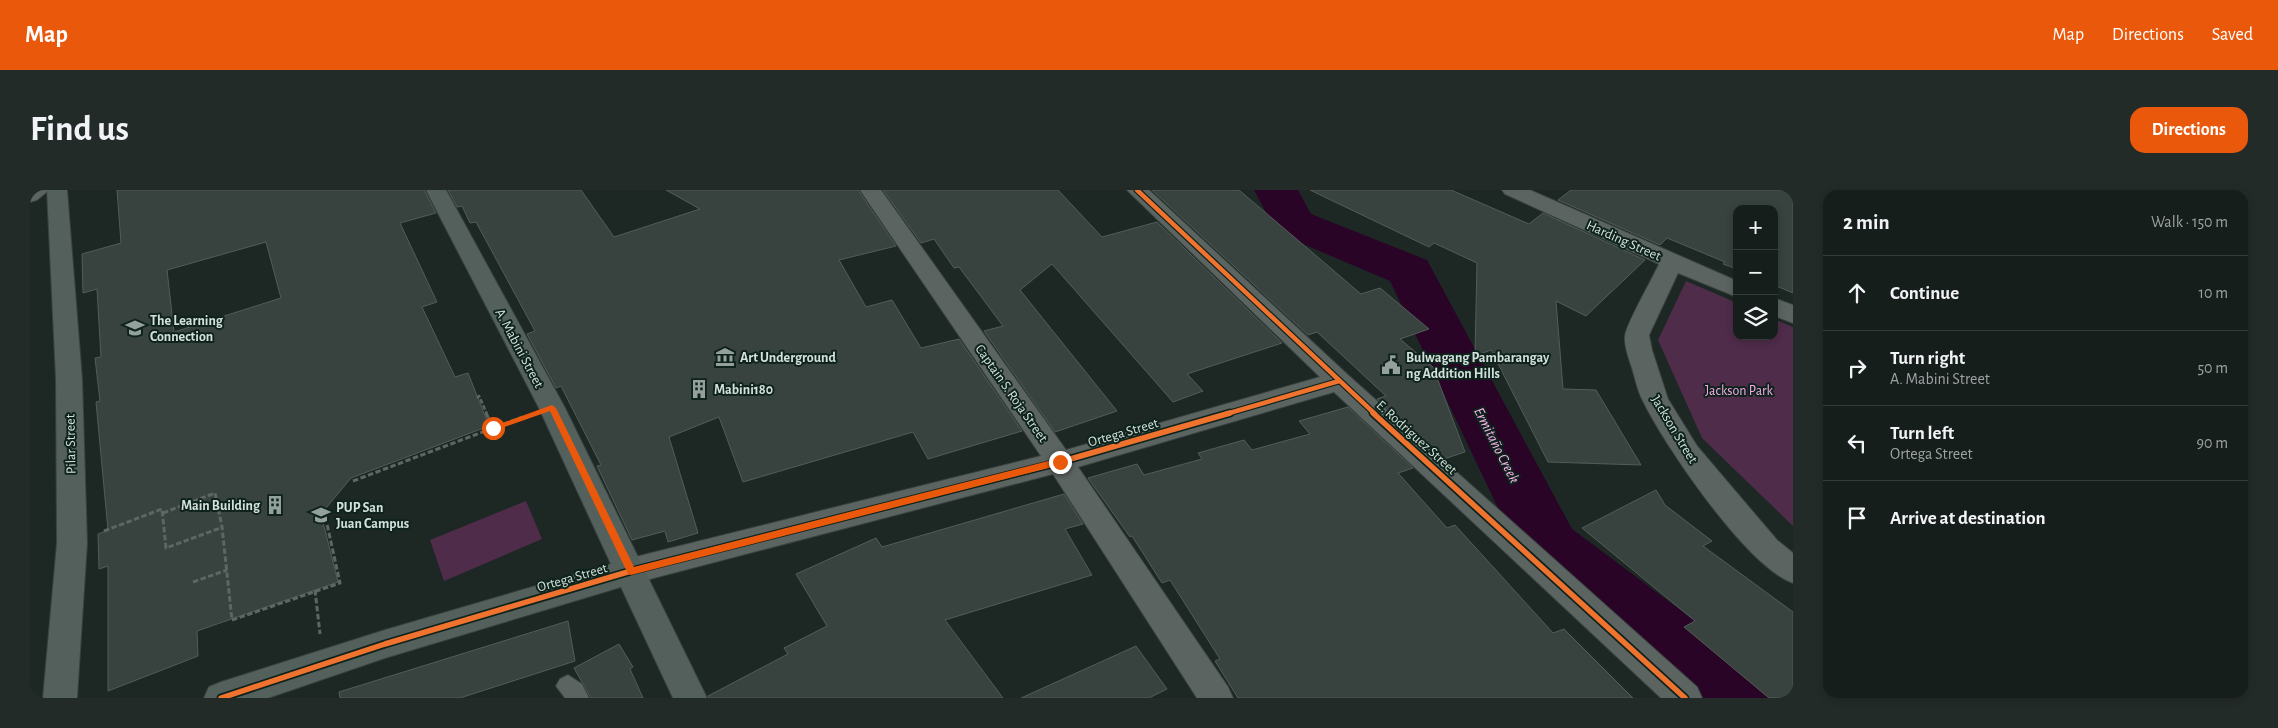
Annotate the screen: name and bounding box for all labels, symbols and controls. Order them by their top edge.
text: Map [25,23,68,47]
text: Map [2053,26,2084,44]
text: Directions [2112,26,2184,44]
text: Saved [2212,26,2253,44]
button: Directions [2130,107,2248,153]
text: Find us [30,112,129,147]
map controls [1733,205,1778,340]
button: + [1733,205,1778,250]
text: 2 min [1843,212,1890,233]
text: Walk · 150 m [2151,214,2228,230]
street label: Harding Street [1584,218,1664,264]
button: − [1733,250,1778,295]
icon: ahead [1843,279,1871,307]
text: Continue [1890,284,1959,303]
text: 10 m [2199,285,2228,301]
button: layers [1733,295,1778,340]
street label: A. Mabini Street [492,307,546,391]
place label: The Learning Connection [150,314,224,344]
school or university icon: The Learning Connection [124,317,146,339]
street label: Captain S. Roja Street [972,342,1050,445]
museum icon: Art Underground [714,346,736,368]
text: Turn right [1890,349,1965,368]
place label: Art Underground [740,351,836,365]
place label: Bulwagang Pambarangay ng Addition Hills [1406,351,1550,381]
public building icon: Bulwagang Pambarangay ng Addition Hills [1380,354,1402,376]
icon: right [1843,354,1871,382]
text: 50 m [2197,360,2228,376]
text: A. Mabini Street [1890,371,1990,387]
building icon: Mabini180 [688,378,710,400]
place label: Mabini180 [714,383,773,397]
park label: Jackson Park [1705,384,1774,398]
street label: Jackson Street [1648,393,1700,466]
street label: E. Rodriguez Street [1373,398,1460,478]
water label: Ermitaño Creek [1471,405,1522,486]
street label: Pilar Street [63,413,79,474]
street label: Ortega Street [1087,416,1160,450]
route start [482,417,505,440]
text: Turn left [1890,424,1954,443]
icon: left [1843,429,1871,457]
text: 90 m [2197,435,2228,451]
text: Ortega Street [1890,446,1973,462]
route end [1049,451,1072,474]
building icon: Main Building [264,494,286,516]
place label: Main Building [181,499,261,513]
place label: PUP San Juan Campus [336,501,409,531]
school or university icon: PUP San Juan Campus [310,504,332,526]
icon: arrive [1843,504,1871,532]
text: Arrive at destination [1890,509,2046,528]
street label: Ortega Street [536,561,609,595]

